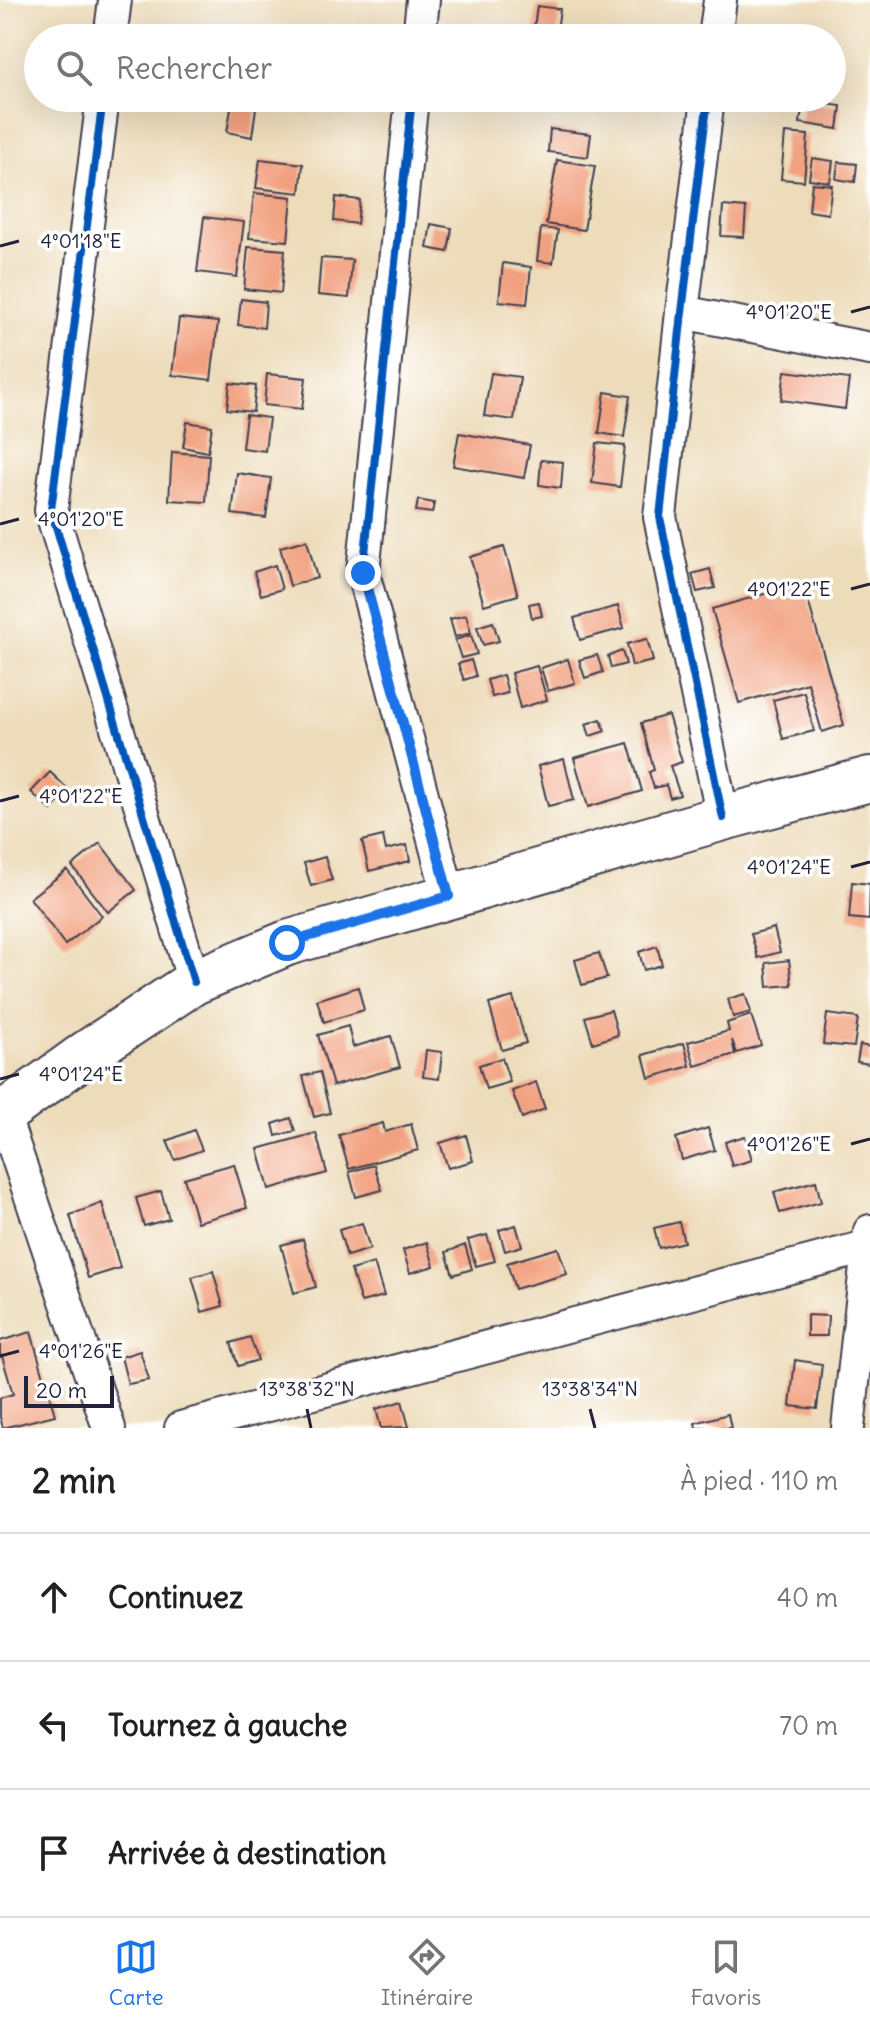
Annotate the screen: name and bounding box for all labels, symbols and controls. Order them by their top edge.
search box [24,24,846,112]
icon: search [52,46,96,90]
text: Rechercher [116,49,272,87]
text: 4°01'18"E [40,228,122,253]
text: 4°01'20"E [746,299,832,324]
text: 4°01'20"E [38,506,124,531]
route end [345,555,381,591]
text: 4°01'22"E [747,576,831,601]
text: 4°01'22"E [39,783,123,808]
text: 4°01'24"E [747,854,831,879]
route start [269,925,305,961]
text: 4°01'24"E [39,1061,123,1086]
text: 4°01'26"E [747,1131,831,1156]
text: 4°01'26"E [39,1338,123,1363]
scale bar [24,1372,114,1408]
text: 20 m [36,1376,87,1404]
text: 13°38'32"N [259,1376,355,1401]
text: 13°38'34"N [542,1376,638,1401]
text: 2 min [32,1459,116,1502]
text: À pied · 110 m [680,1464,838,1497]
icon: ahead [32,1575,76,1619]
text: Continuez [108,1578,243,1616]
text: 40 m [777,1581,838,1614]
icon: left [32,1703,76,1747]
text: Tournez à gauche [108,1706,348,1744]
text: 70 m [779,1709,838,1742]
icon: arrive [32,1831,76,1875]
text: Arrivée à destination [108,1834,386,1872]
tab: Carte [109,1935,164,2011]
tab: Itinéraire [381,1935,473,2011]
tab: Favoris [690,1935,761,2011]

